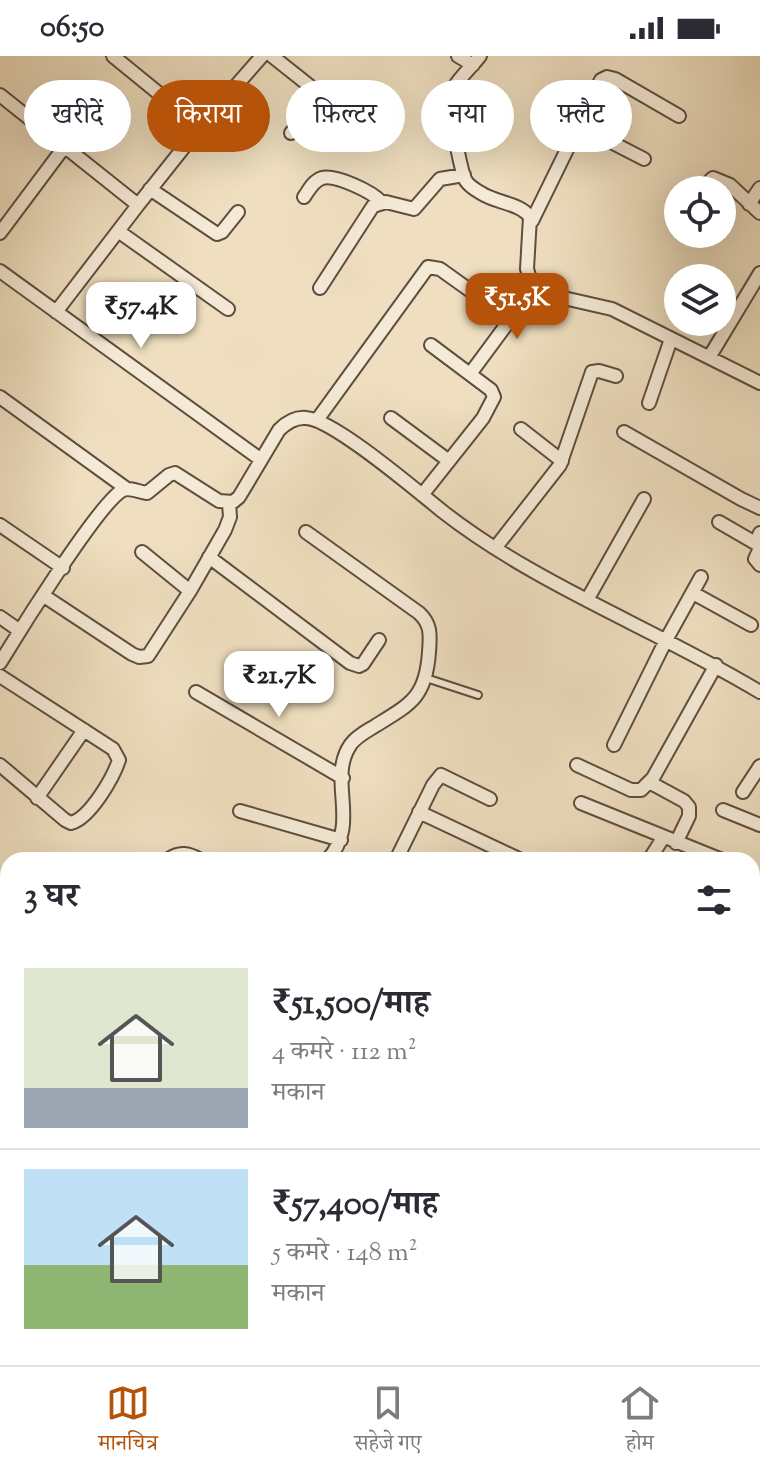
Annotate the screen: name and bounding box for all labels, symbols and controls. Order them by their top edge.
text: 06:50 [40,7,104,50]
chip: खरीदें [24,80,131,152]
chip: किराया [147,80,270,152]
chip: फ़िल्टर [286,80,405,152]
chip: नया [421,80,514,152]
chip: फ़्लैट [530,80,632,152]
map controls [664,176,736,336]
button: locate [664,176,736,248]
button: layers [664,264,736,336]
pin: ₹51.5K [452,273,582,341]
text: ₹51.5K [484,280,550,317]
pin: ₹57.4K [76,282,206,350]
text: ₹57.4K [104,289,178,326]
pin: ₹21.7K [214,651,344,719]
text: ₹21.7K [242,658,316,695]
text: 3 घर [24,873,79,922]
icon: filters [692,878,736,922]
text: ₹51,500/माह [272,980,430,1029]
icon: home [88,1000,184,1096]
text: 4 कमरे · 112 m² [272,1034,417,1071]
text: मकान [272,1075,325,1112]
text: ₹57,400/माह [272,1181,438,1230]
icon: home [88,1201,184,1297]
text: 5 कमरे · 148 m² [272,1235,417,1272]
text: मकान [272,1276,325,1313]
tab: मानचित्र [98,1381,158,1464]
tab: सहेजे गए [354,1381,421,1464]
tab: होम [618,1381,662,1464]

